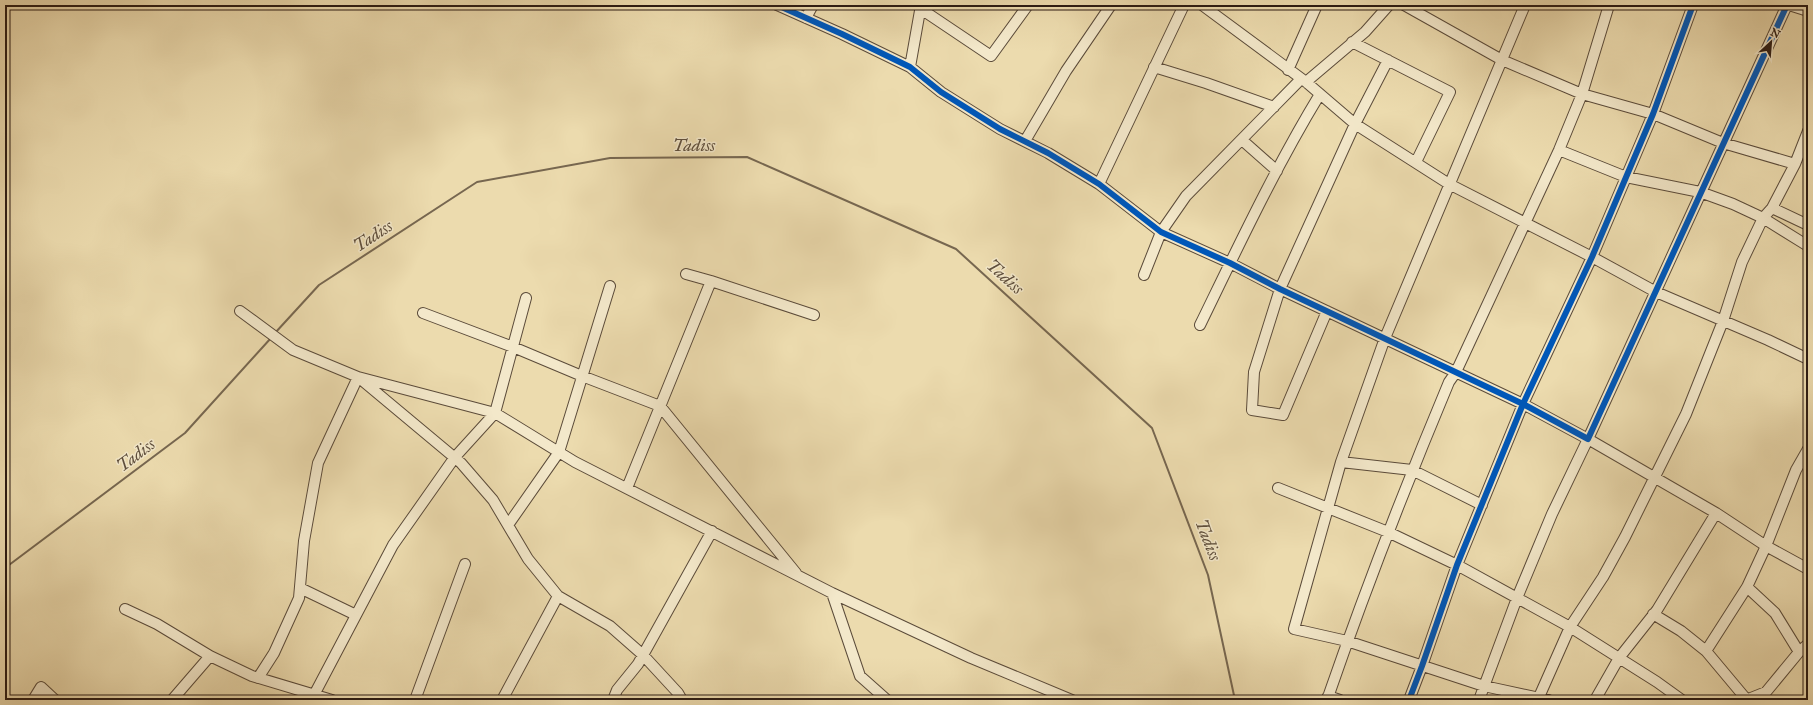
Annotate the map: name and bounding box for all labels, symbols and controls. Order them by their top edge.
north arrow [1751,22,1791,62]
text: N [1768,26,1783,42]
water label: Tadiss [673,135,716,156]
water label: Tadiss [349,215,397,256]
water label: Tadiss [982,255,1029,300]
water label: Tadiss [113,433,160,476]
water label: Tadiss [1191,516,1226,565]

